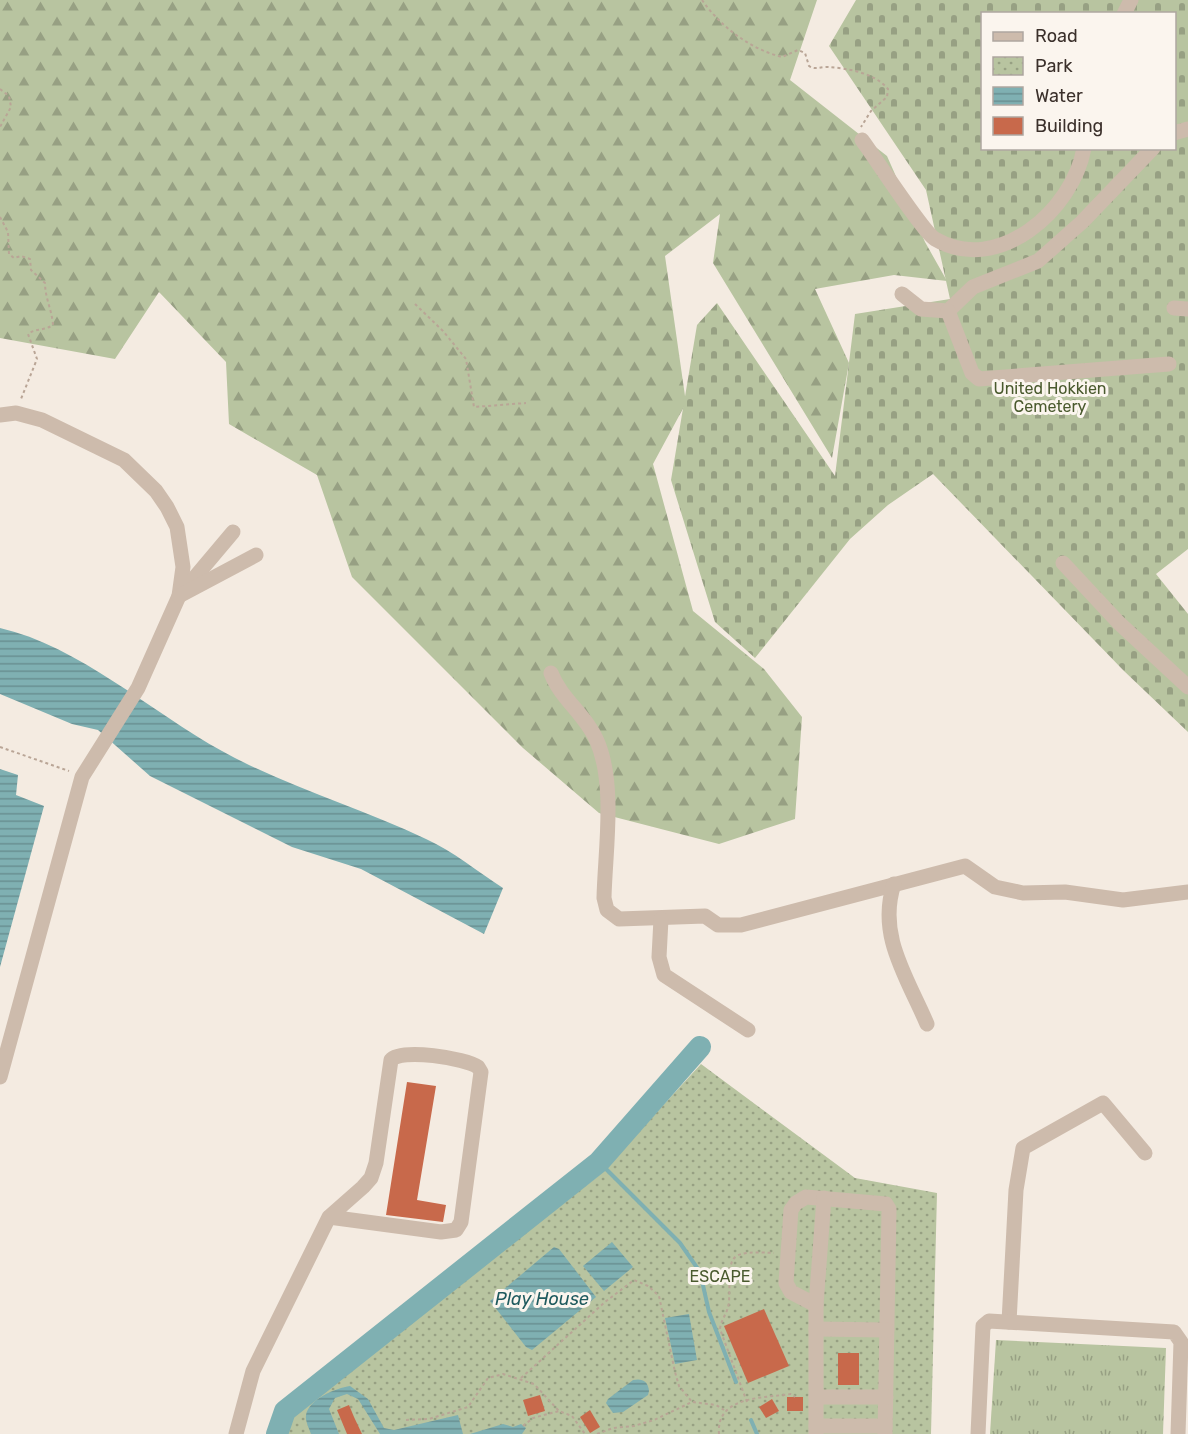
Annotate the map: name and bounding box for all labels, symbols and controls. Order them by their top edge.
legend [981,12,1176,150]
text: Road [1035,25,1078,47]
text: Park [1035,55,1073,77]
text: Water [1035,85,1083,107]
text: Building [1035,115,1103,137]
park label: United Hokkien Cemetery [993,379,1107,416]
park label: ESCAPE [690,1267,750,1286]
water label: Play House [495,1288,589,1310]

